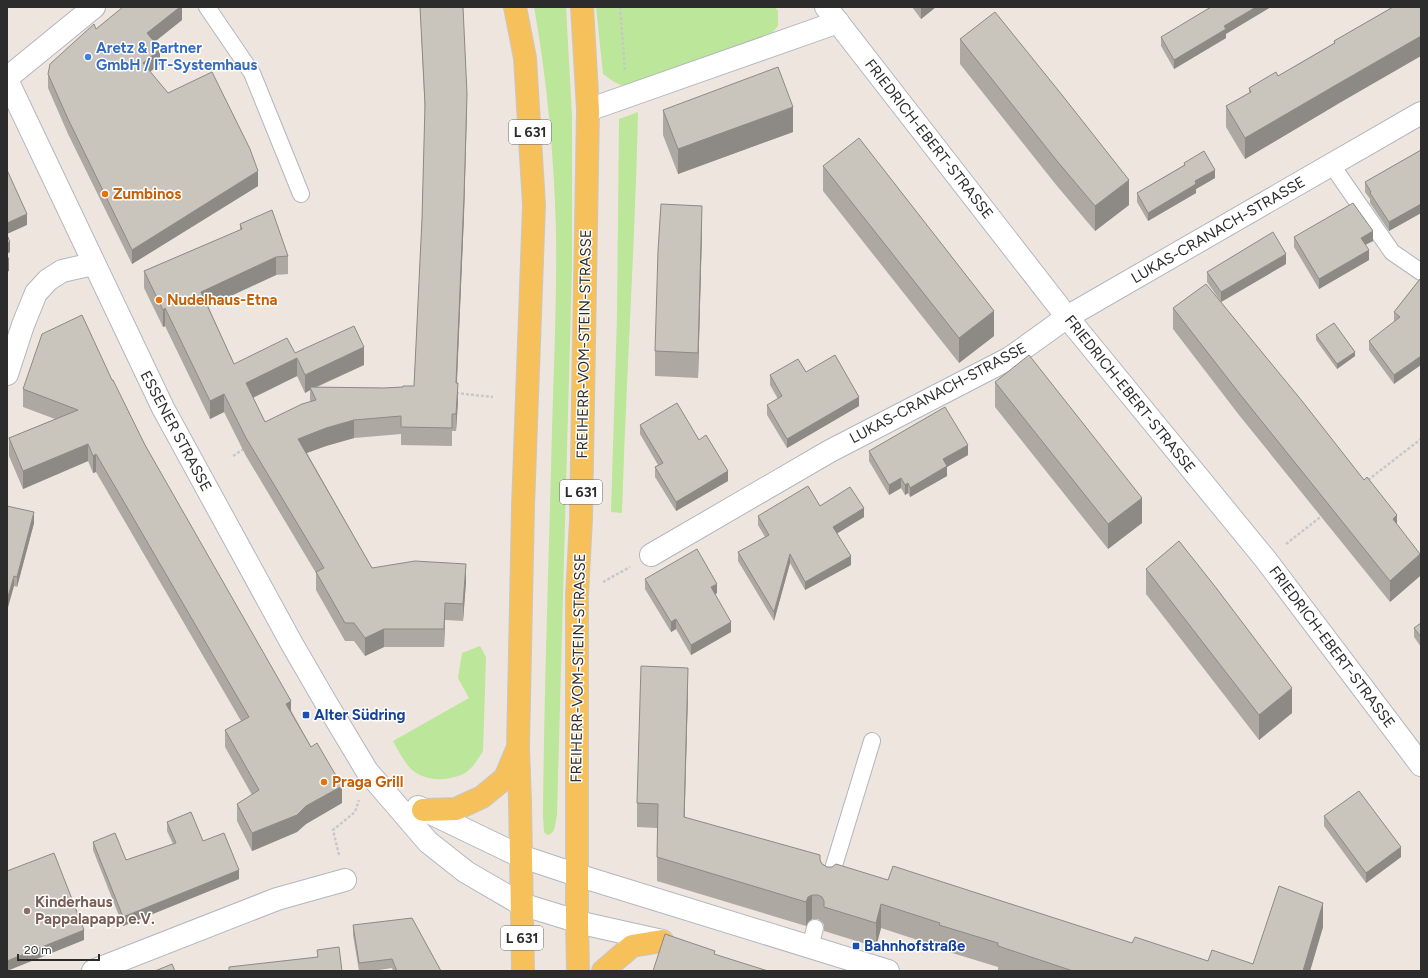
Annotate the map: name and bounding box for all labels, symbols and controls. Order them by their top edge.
place label: Aretz & Partner GmbH / IT-Systemhaus [96,39,257,74]
marker: Aretz & Partner GmbH / IT-Systemhaus [83,52,93,62]
street label: FRIEDRICH-EBERT-STRASSE [861,56,997,222]
road number: L 631 [509,120,551,144]
street label: LUKAS-CRANACH-STRASSE [1128,173,1308,287]
place label: Zumbinos [113,185,181,203]
marker: Zumbinos [100,189,110,199]
street label: FREIHERR-VOM-STEIN-STRASSE [573,229,595,459]
place label: Nudelhaus-Etna [167,291,278,309]
marker: Nudelhaus-Etna [154,295,164,305]
street label: FRIEDRICH-EBERT-STRASSE [1061,311,1199,477]
street label: LUKAS-CRANACH-STRASSE [846,339,1030,447]
street label: ESSENER STRASSE [137,368,215,494]
road number: L 631 [560,480,602,504]
street label: FREIHERR-VOM-STEIN-STRASSE [567,553,589,783]
street label: FRIEDRICH-EBERT-STRASSE [1265,563,1399,731]
place label: Alter Südring [314,706,406,724]
marker: Alter Südring [301,710,311,720]
place label: Praga Grill [332,773,403,791]
marker: Praga Grill [319,777,329,787]
place label: Kinderhaus Pappalapapp e.V. [35,893,155,928]
marker: Kinderhaus Pappalapapp e.V. [22,906,32,916]
road number: L 631 [501,926,543,950]
scale bar [18,936,99,962]
place label: Bahnhofstraße [864,937,966,955]
marker: Bahnhofstraße [851,941,861,951]
text: 20 m [24,943,52,957]

